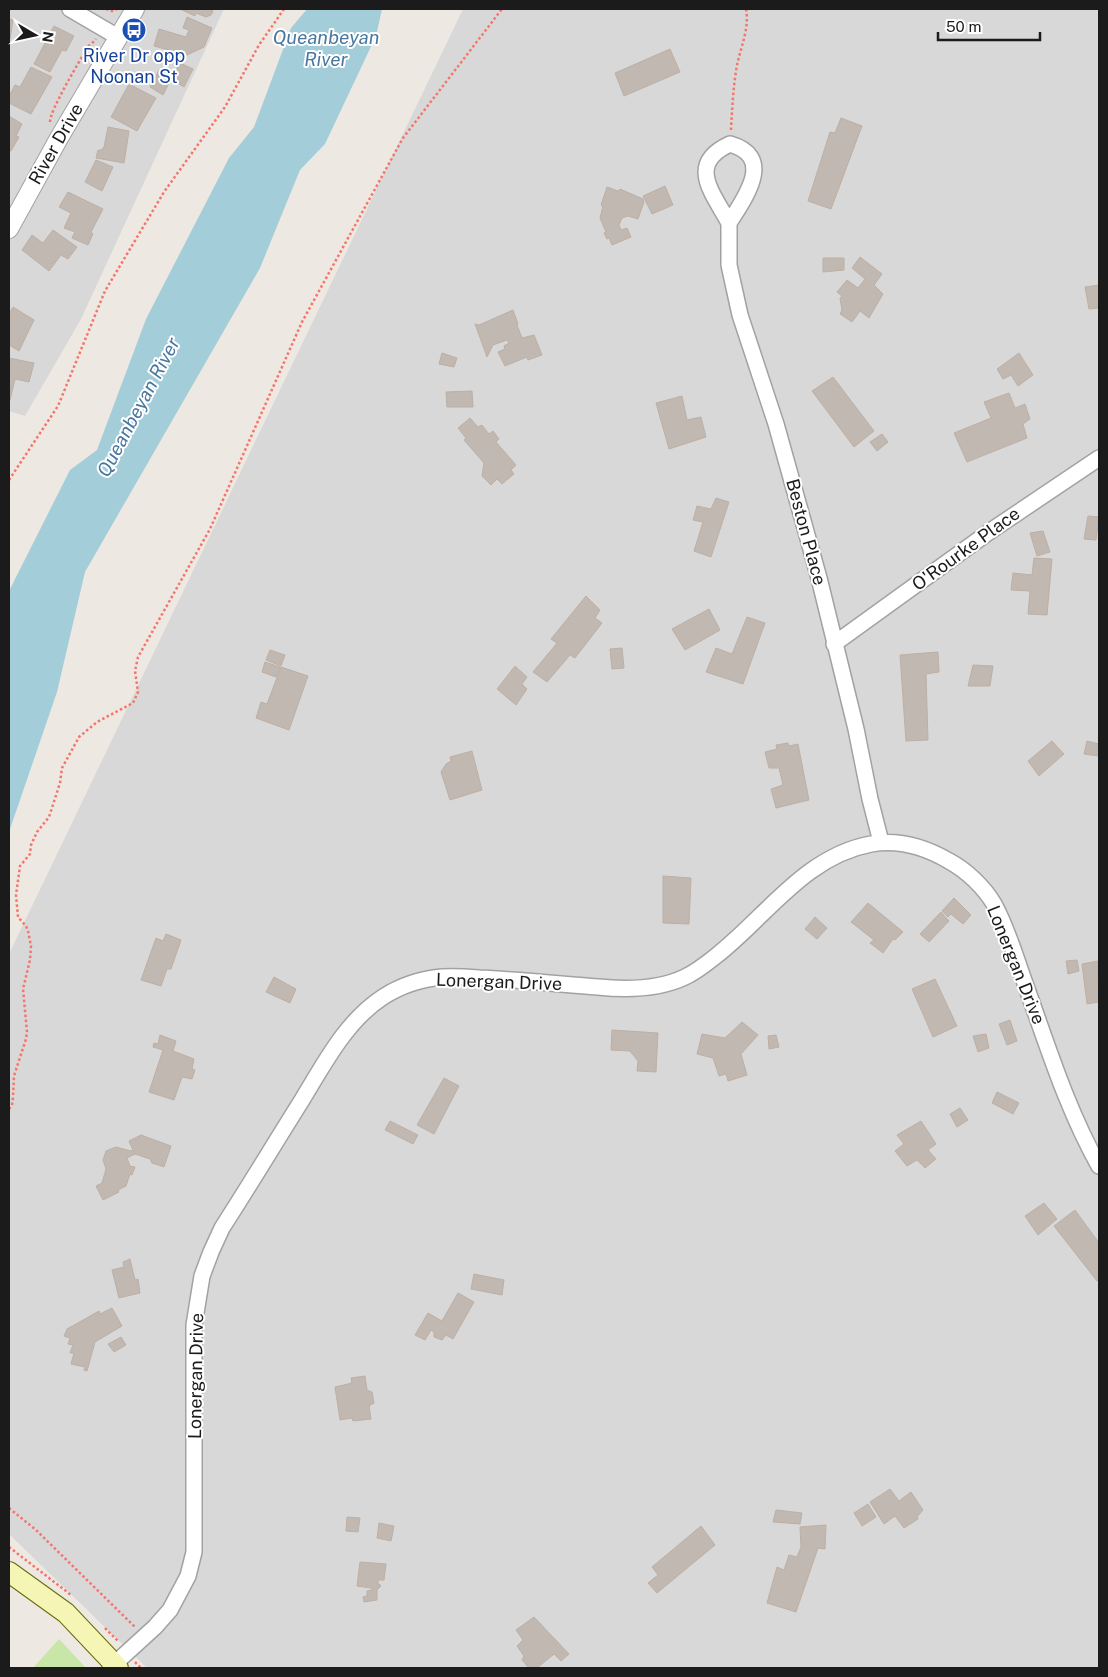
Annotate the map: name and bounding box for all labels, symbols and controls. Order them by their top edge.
north arrow [10,10,60,60]
scale bar [938,10,1040,42]
bus stop icon: River Dr opp Noonan St [121,17,147,43]
text: 50 m [946,18,981,35]
water label: Queanbeyan River [273,26,379,70]
text: N [39,30,57,44]
place label: River Dr opp Noonan St [83,45,185,87]
street label: River Drive [24,99,87,188]
water label: Queanbeyan River [92,333,184,480]
street label: Beston Place [782,476,831,588]
street label: O'Rourke Place [908,502,1024,595]
street label: Lonergan Drive [983,902,1050,1027]
street label: Lonergan Drive [436,969,562,994]
street label: Lonergan Drive [184,1313,207,1439]

